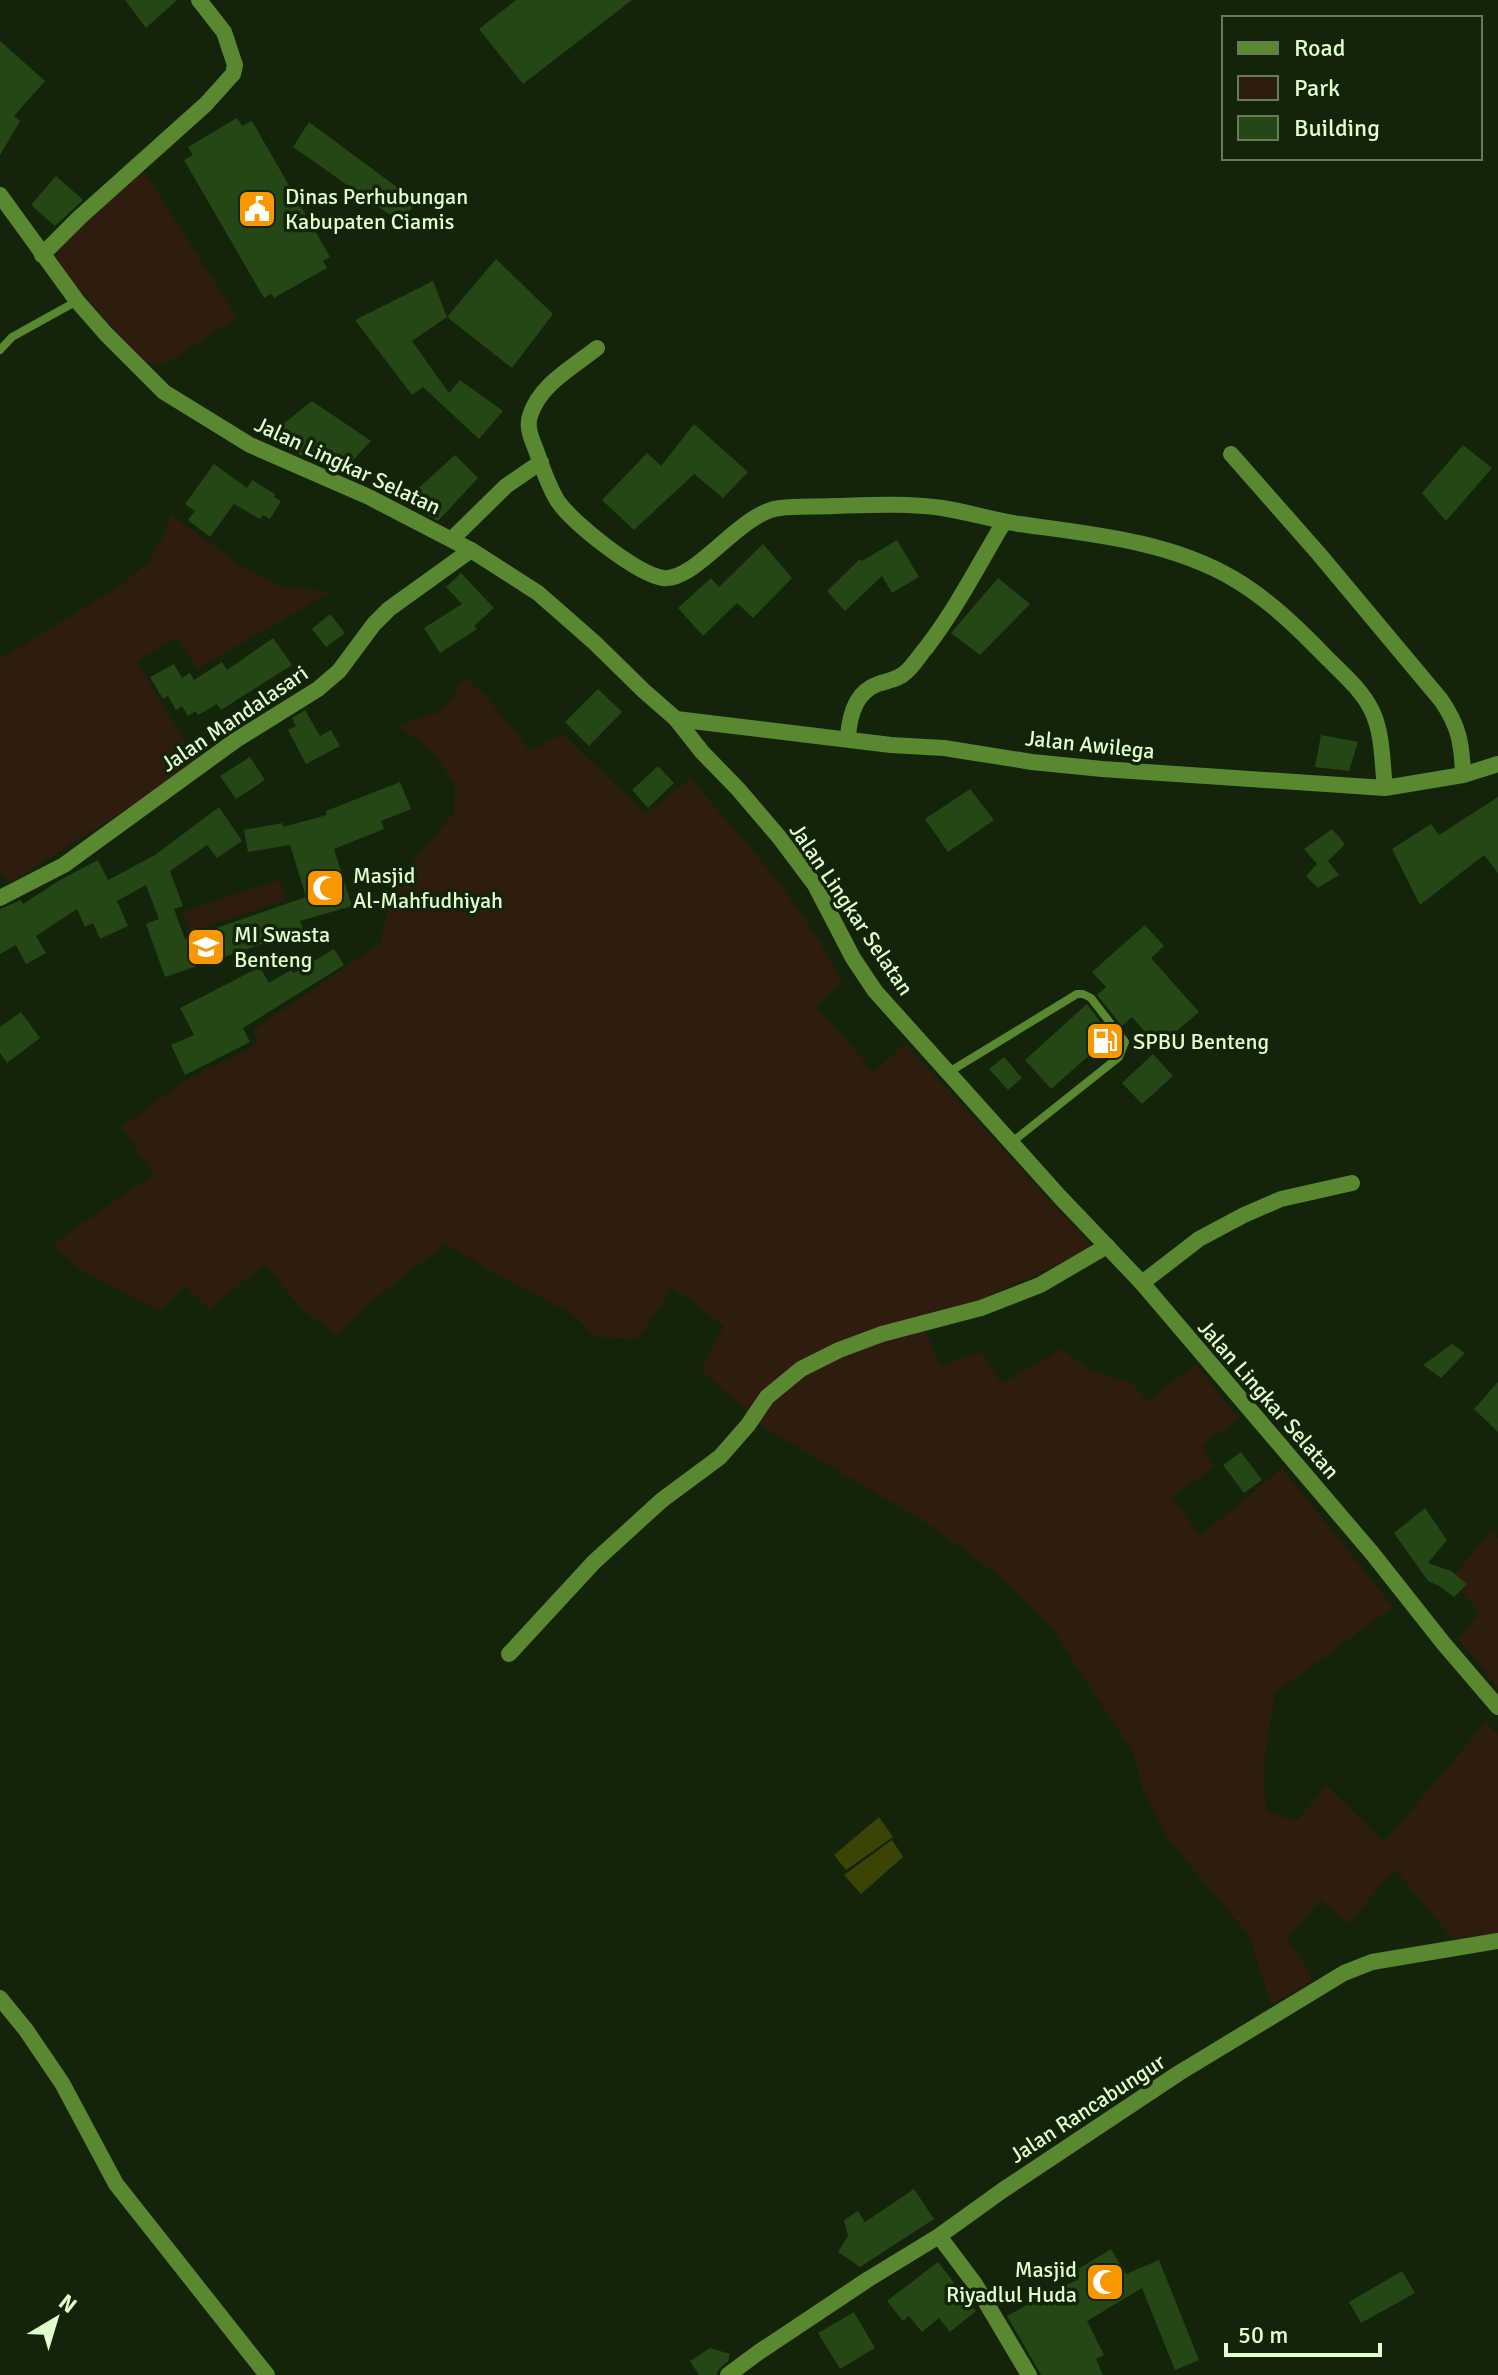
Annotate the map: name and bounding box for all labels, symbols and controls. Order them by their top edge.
legend [1222,16,1482,160]
text: Road [1294,33,1345,63]
text: Park [1294,73,1340,103]
text: Building [1294,113,1380,143]
place label: Dinas Perhubungan Kabupaten Ciamis [285,183,468,235]
public building icon: Dinas Perhubungan Kabupaten Ciamis [236,188,278,230]
street label: Jalan Lingkar Selatan [250,410,445,520]
street label: Jalan Mandalasari [156,659,313,778]
street label: Jalan Awilega [1024,724,1156,765]
street label: Jalan Lingkar Selatan [784,818,919,1001]
place label: Masjid Al-Mahfudhiyah [353,862,503,914]
mosque icon: Masjid Al-Mahfudhiyah [304,867,346,909]
place label: MI Swasta Benteng [234,921,330,973]
school or university icon: MI Swasta Benteng [185,926,227,968]
fuel station icon: SPBU Benteng [1084,1020,1126,1062]
place label: SPBU Benteng [1133,1028,1269,1055]
street label: Jalan Lingkar Selatan [1192,1314,1345,1484]
street label: Jalan Rancabungur [1004,2048,1170,2169]
place label: Masjid Riyadlul Huda [946,2256,1077,2308]
mosque icon: Masjid Riyadlul Huda [1084,2261,1126,2303]
north arrow [16,2279,96,2359]
text: N [54,2288,82,2319]
scale bar [1226,2307,1380,2357]
text: 50 m [1238,2320,1288,2350]

